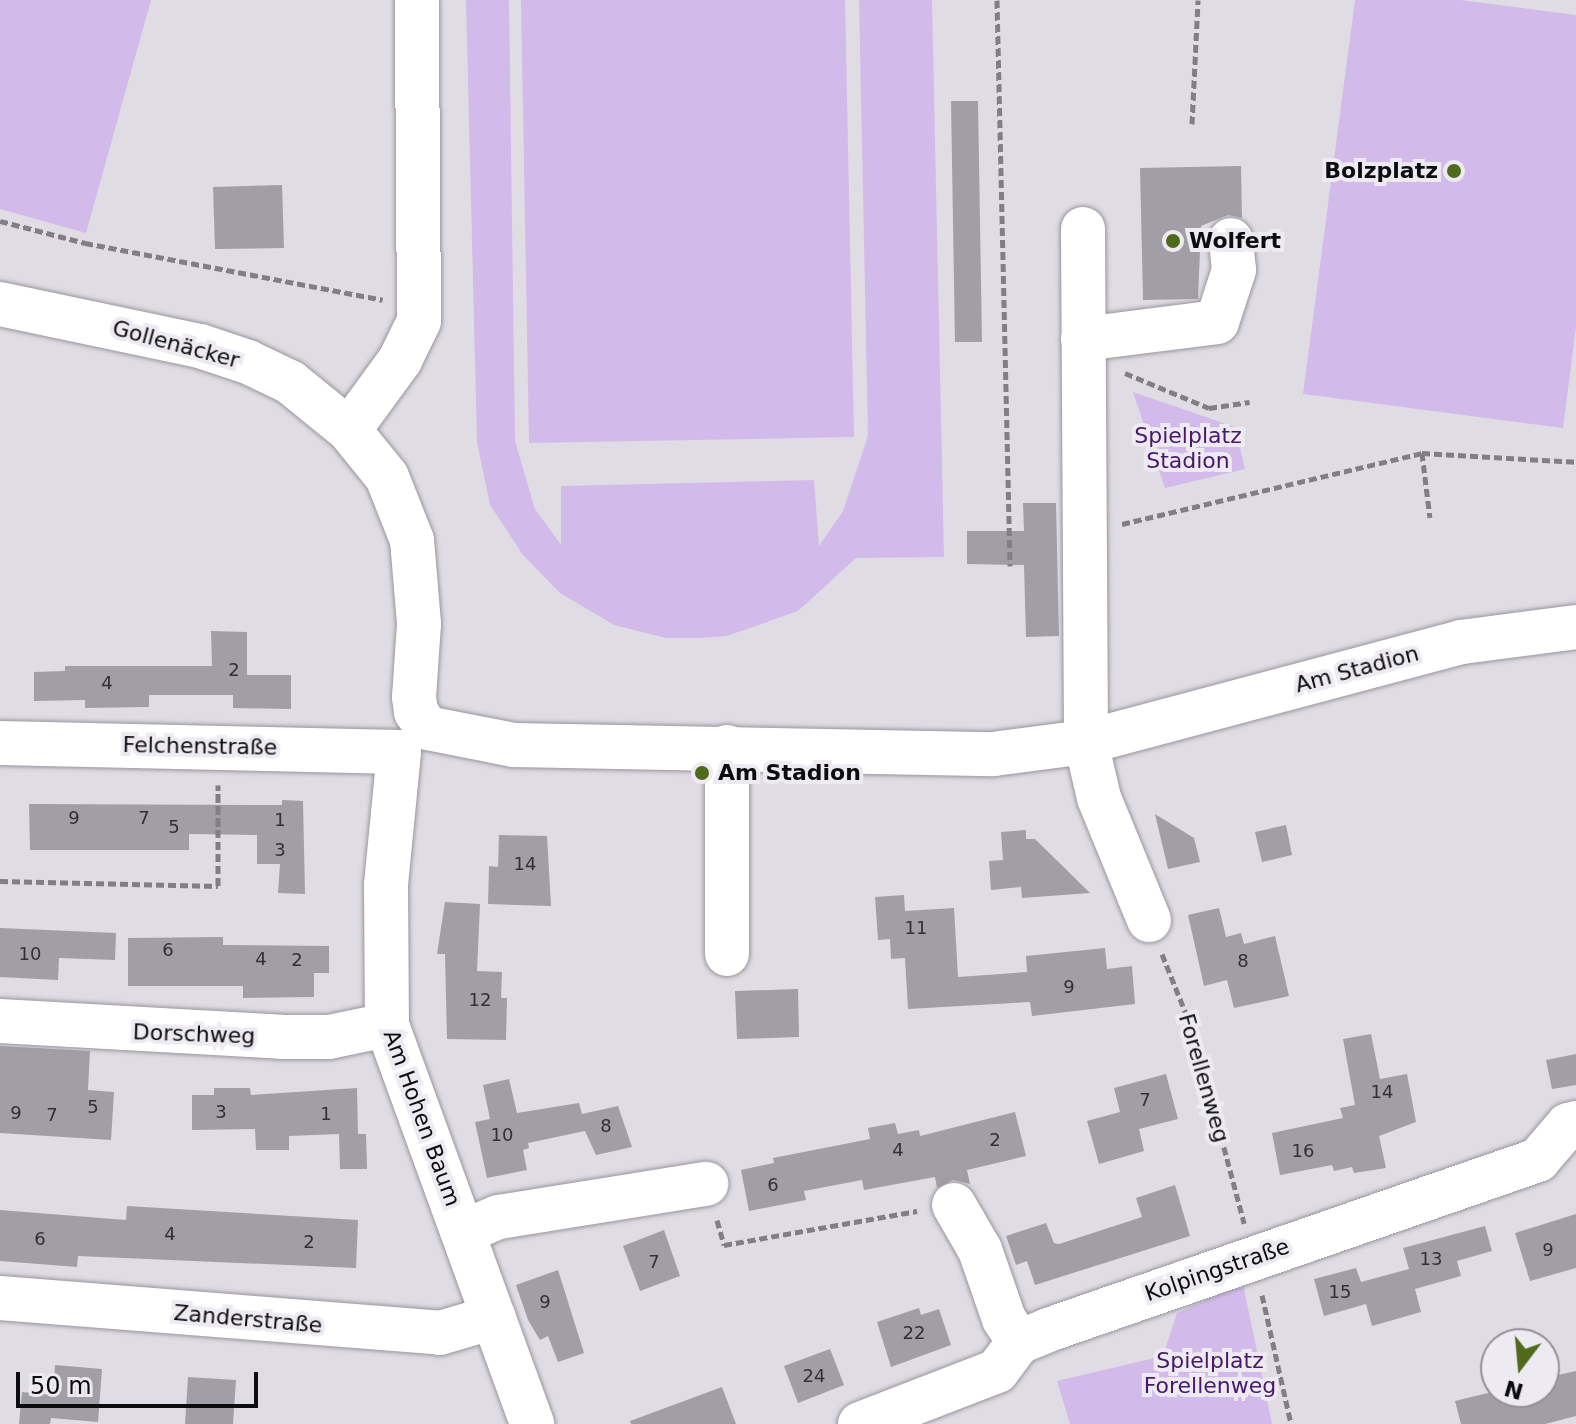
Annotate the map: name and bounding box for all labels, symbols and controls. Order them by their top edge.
place label: Bolzplatz [1324,158,1438,184]
marker: Bolzplatz [1445,162,1463,180]
place label: Wolfert [1189,228,1281,254]
marker: Wolfert [1164,232,1182,250]
street label: Gollenäcker [110,314,242,374]
park label: Spielplatz Stadion [1134,422,1242,474]
street label: Am Stadion [1292,640,1422,698]
house number: 2 [228,659,240,681]
house number: 4 [101,672,113,694]
street label: Felchenstraße [122,731,278,761]
place label: Am Stadion [718,760,861,786]
marker: Am Stadion [693,764,711,782]
house number: 9 [68,807,80,829]
house number: 7 [138,807,150,829]
house number: 1 [274,809,286,831]
house number: 5 [168,816,180,838]
house number: 3 [274,839,286,861]
house number: 14 [514,853,536,875]
house number: 11 [905,917,927,939]
house number: 6 [162,939,174,961]
house number: 10 [19,943,41,965]
house number: 4 [255,948,267,970]
house number: 2 [291,949,303,971]
house number: 8 [1237,950,1249,972]
house number: 9 [1063,976,1075,998]
house number: 12 [469,989,491,1011]
street label: Forellenweg [1173,1011,1235,1145]
street label: Dorschweg [132,1019,256,1049]
street label: Am Hohen Baum [378,1026,466,1210]
house number: 14 [1371,1081,1393,1103]
house number: 7 [1139,1089,1151,1111]
house number: 5 [87,1096,99,1118]
house number: 3 [215,1101,227,1123]
house number: 9 [10,1102,22,1124]
house number: 1 [320,1103,332,1125]
house number: 7 [46,1104,58,1126]
house number: 8 [600,1115,612,1137]
house number: 10 [491,1124,513,1146]
house number: 2 [989,1129,1001,1151]
house number: 4 [892,1139,904,1161]
house number: 16 [1292,1140,1314,1162]
house number: 6 [767,1174,779,1196]
house number: 4 [164,1223,176,1245]
house number: 6 [34,1228,46,1250]
house number: 2 [303,1231,315,1253]
street label: Kolpingstraße [1141,1233,1293,1307]
house number: 9 [1542,1239,1554,1261]
house number: 13 [1420,1248,1442,1270]
house number: 7 [648,1251,660,1273]
house number: 15 [1329,1281,1351,1303]
house number: 9 [539,1291,551,1313]
street label: Zanderstraße [173,1299,323,1339]
house number: 22 [903,1322,925,1344]
north arrow [1480,1328,1560,1408]
park label: Spielplatz Forellenweg [1144,1347,1276,1398]
scale bar [20,1356,262,1406]
house number: 24 [803,1365,825,1387]
text: 50 m [30,1372,92,1400]
text: N [1502,1375,1526,1404]

